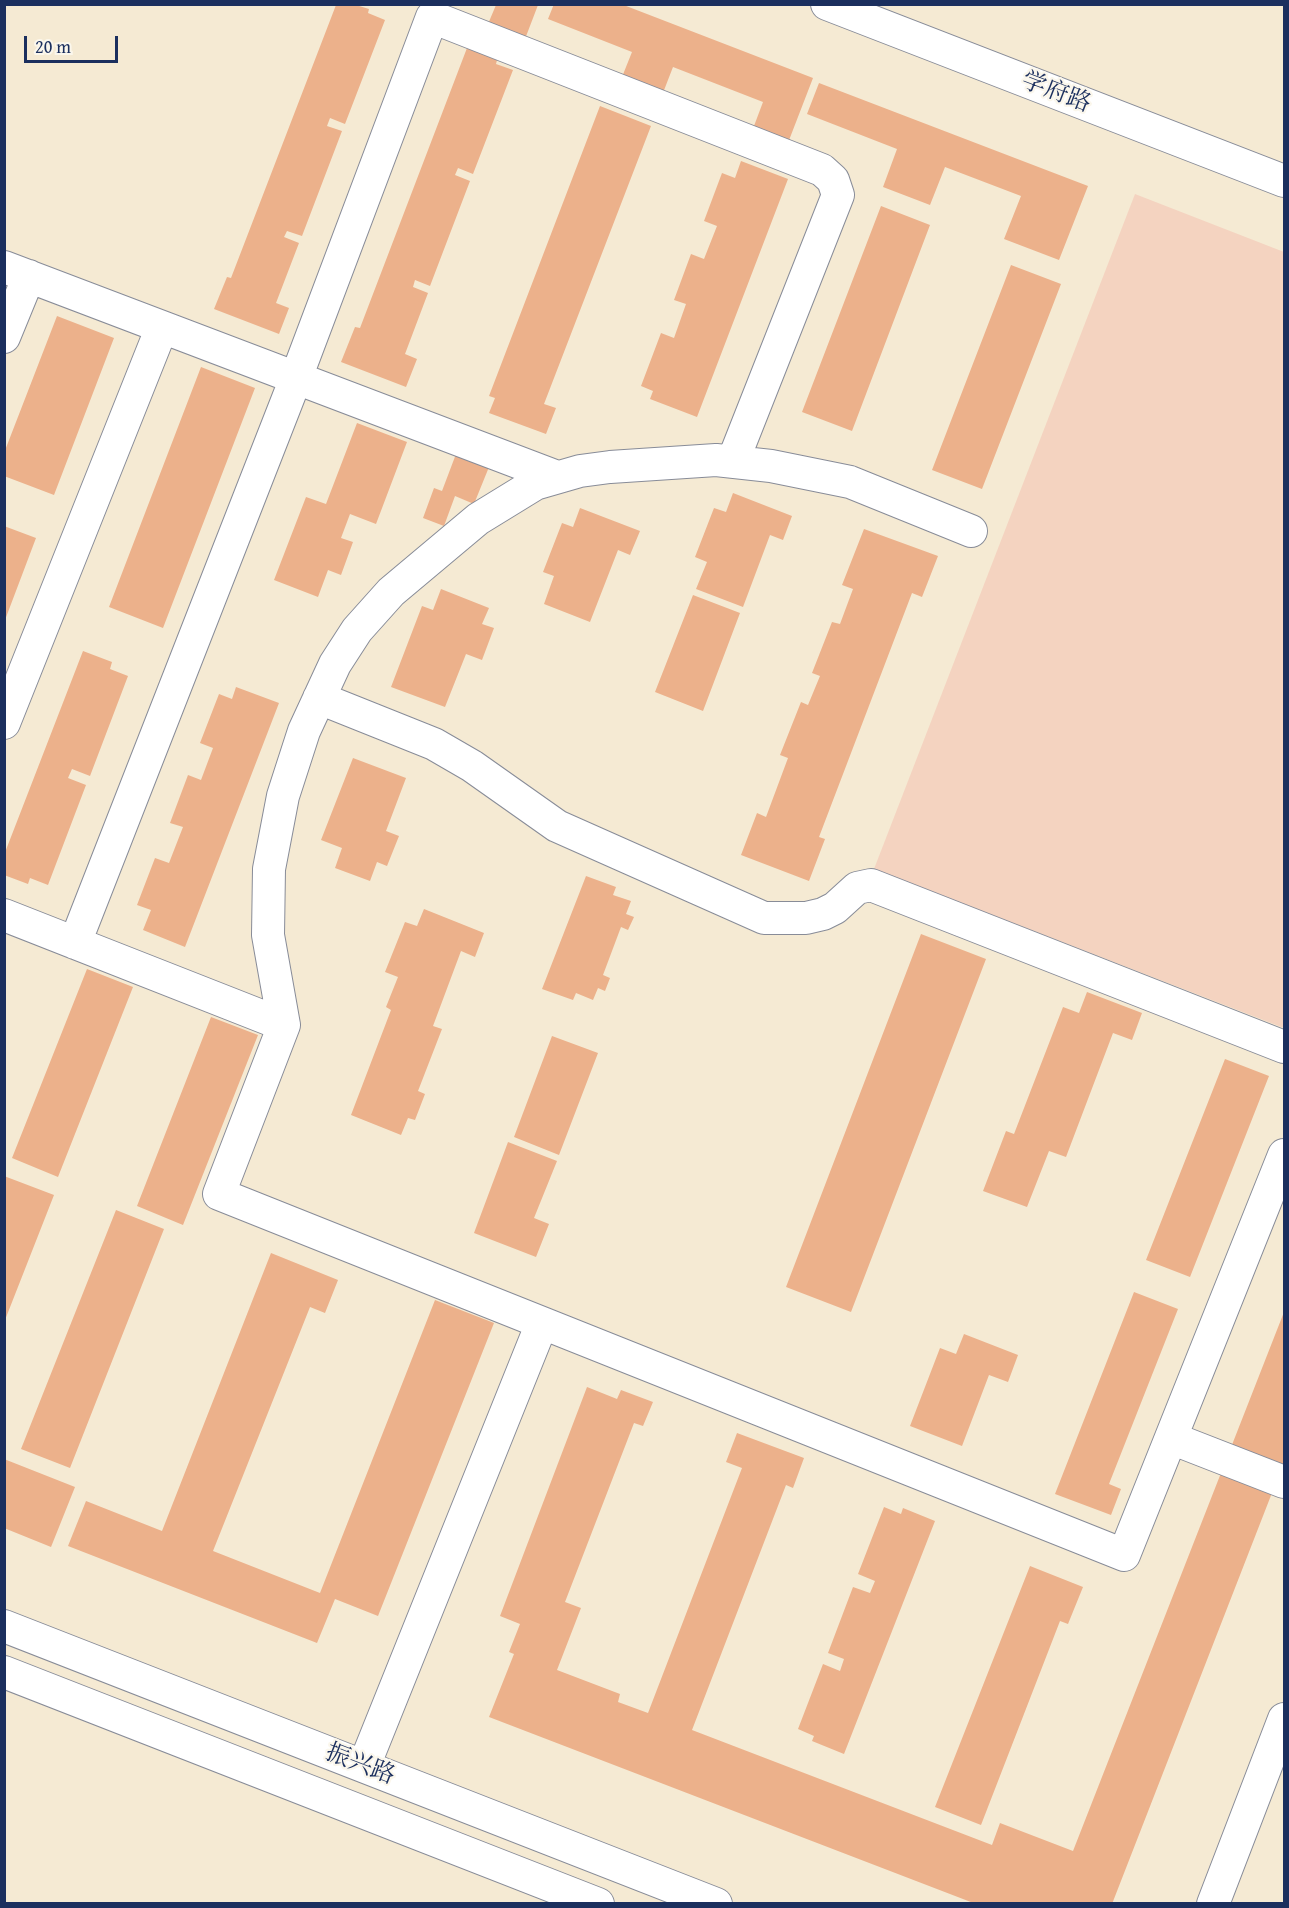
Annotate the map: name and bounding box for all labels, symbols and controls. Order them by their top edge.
scale bar [27,24,122,62]
text: 20 m [35,33,71,60]
street label: 学府路 [1017,67,1095,119]
street label: 振兴路 [321,1739,399,1791]

